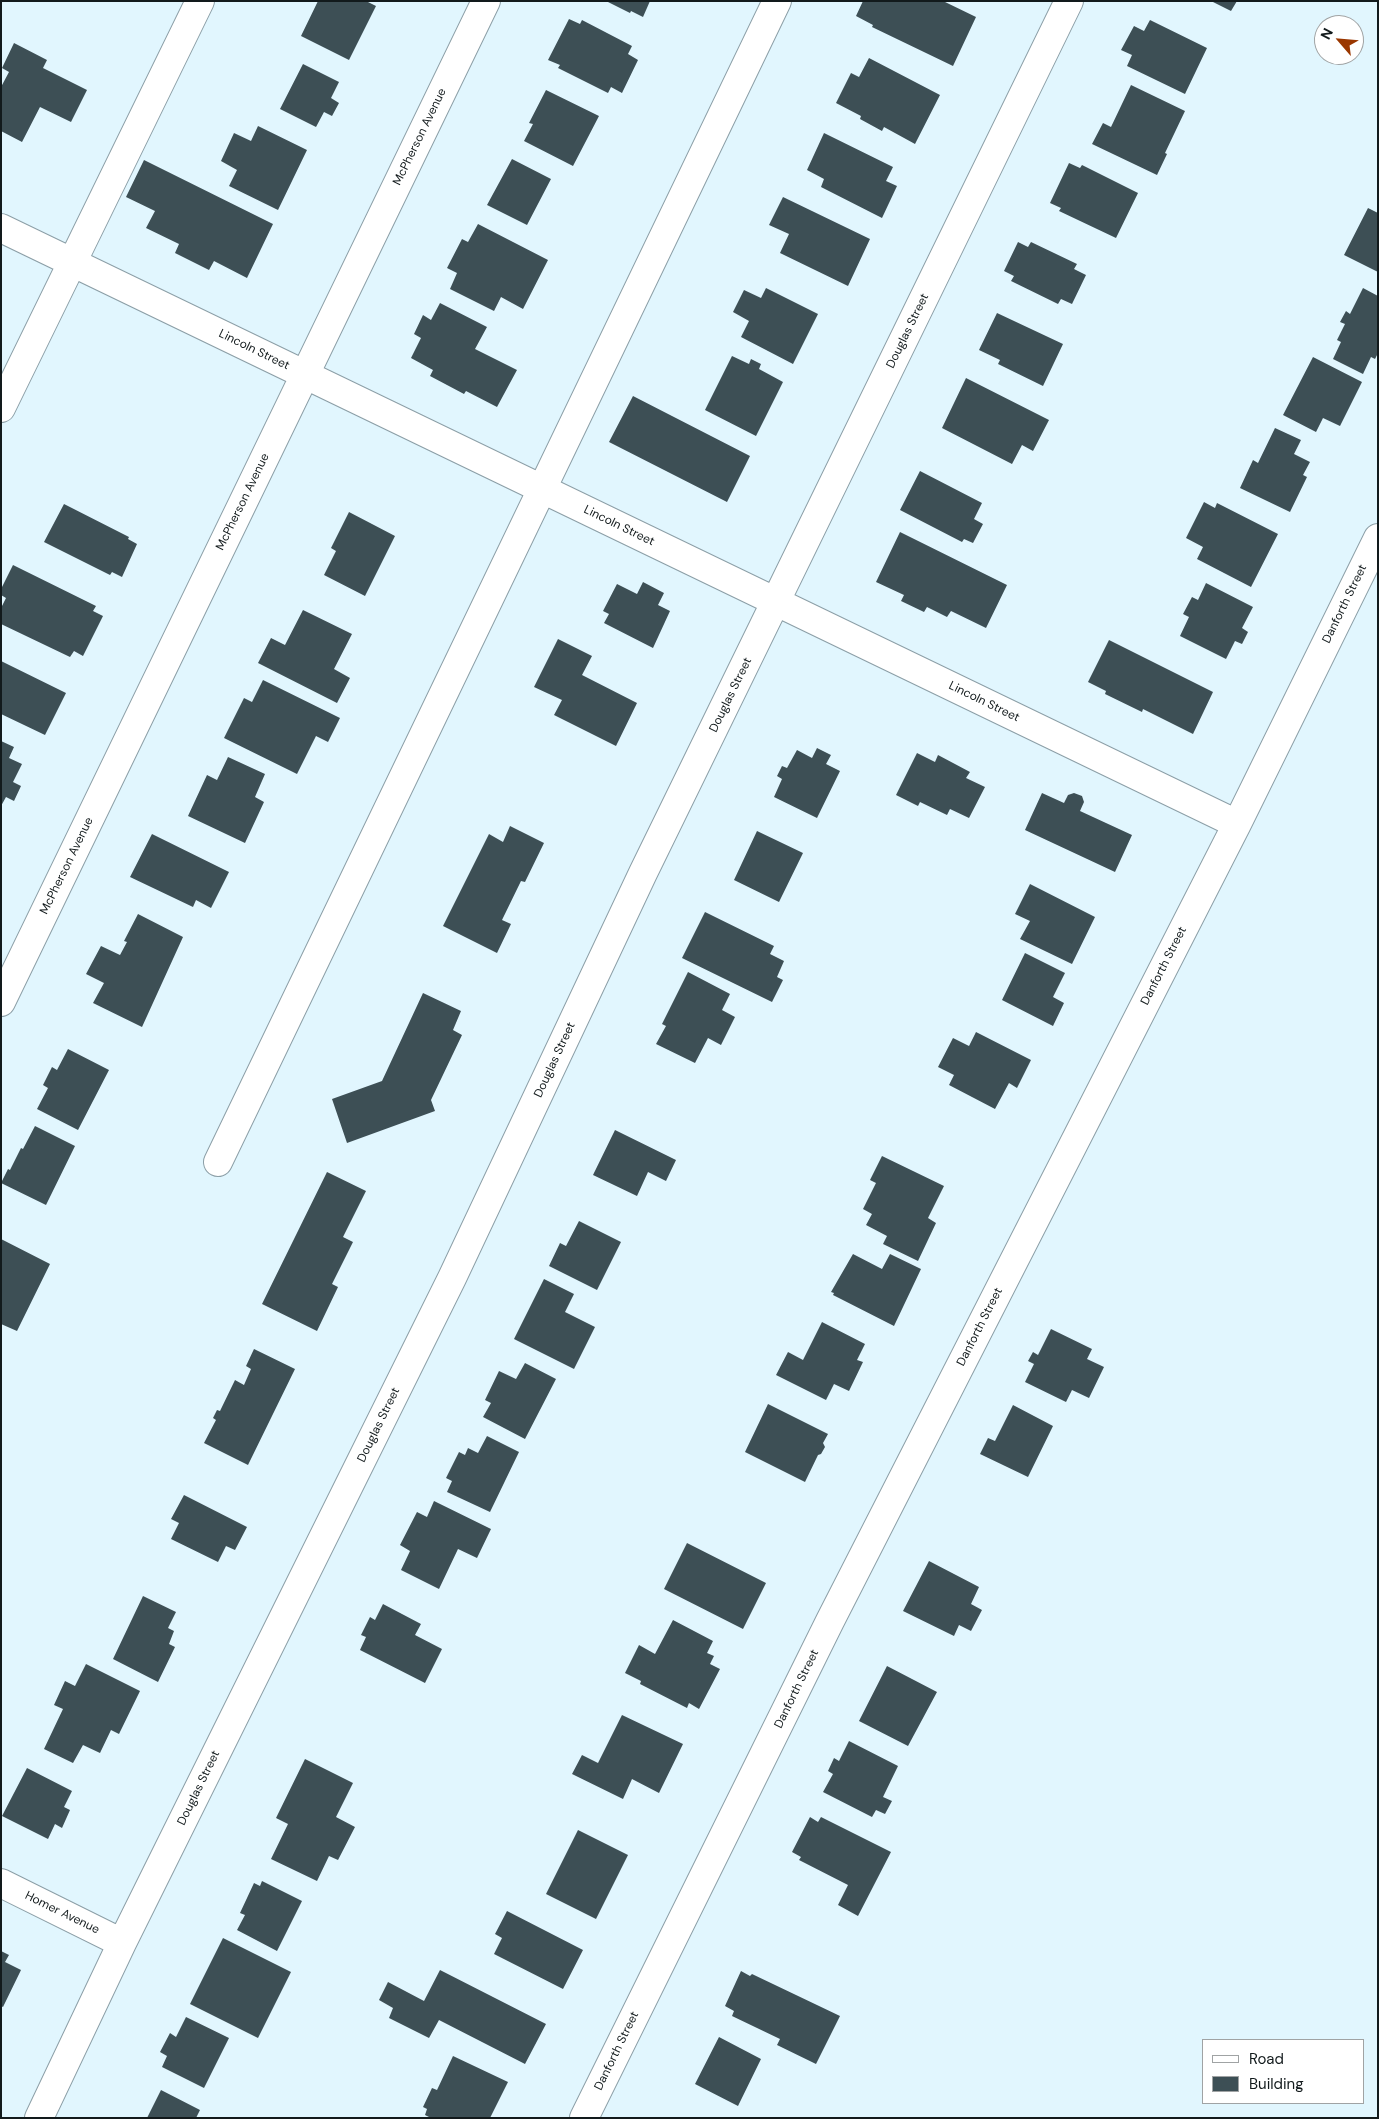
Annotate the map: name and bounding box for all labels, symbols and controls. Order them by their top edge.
north arrow [1314,15,1364,65]
text: N [1316,25,1337,42]
street label: McPherson Avenue [390,86,450,188]
street label: Douglas Street [884,291,932,371]
street label: Lincoln Street [216,327,292,373]
street label: McPherson Avenue [213,451,273,553]
street label: Lincoln Street [581,503,657,549]
street label: Danforth Street [1320,562,1370,646]
street label: Douglas Street [707,655,755,735]
street label: Lincoln Street [946,679,1022,725]
street label: McPherson Avenue [37,815,97,917]
street label: Danforth Street [1138,924,1190,1008]
street label: Douglas Street [531,1020,579,1100]
street label: Danforth Street [954,1285,1006,1369]
street label: Douglas Street [355,1385,403,1465]
street label: Danforth Street [772,1647,822,1731]
street label: Douglas Street [175,1748,223,1828]
street label: Homer Avenue [22,1889,102,1937]
street label: Danforth Street [592,2009,642,2093]
legend [1202,2039,1364,2104]
text: Road [1249,2049,1284,2069]
text: Building [1249,2074,1304,2094]

